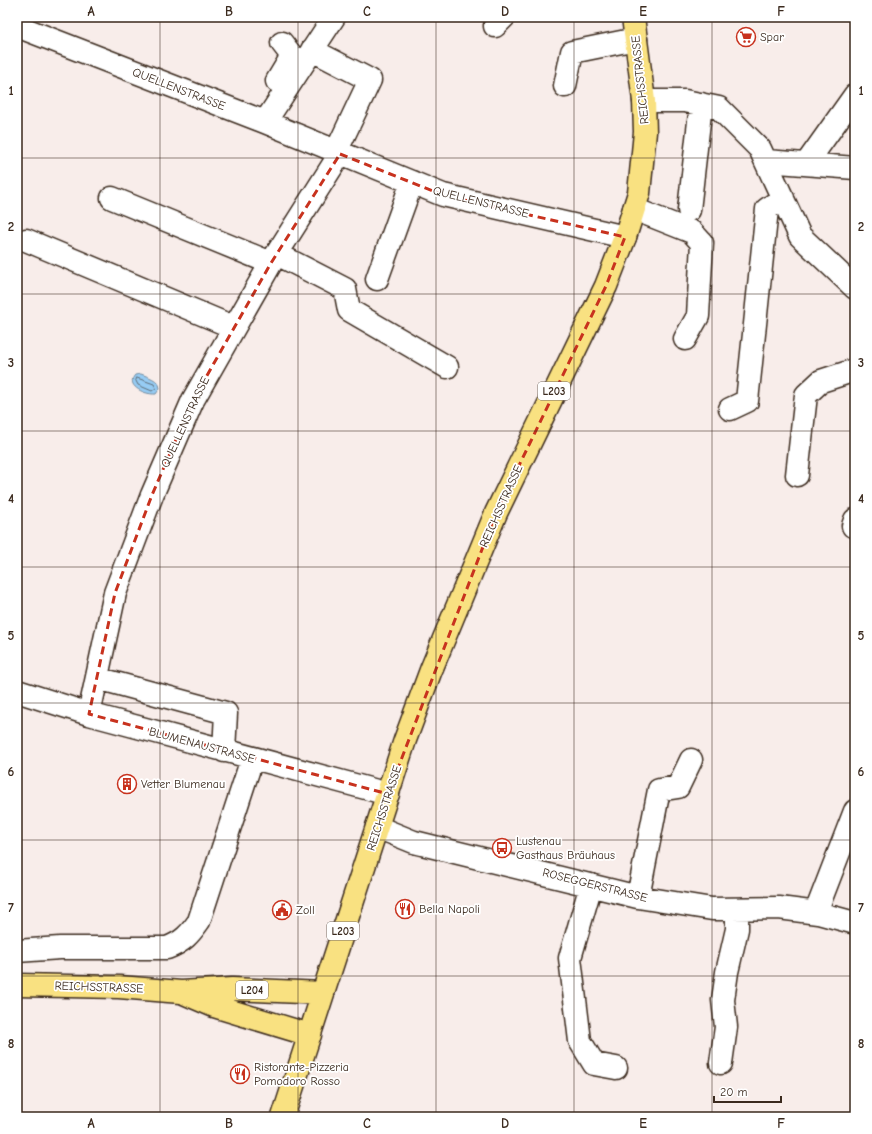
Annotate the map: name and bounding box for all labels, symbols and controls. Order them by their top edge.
text: A [87,4,95,19]
text: B [225,4,233,19]
text: C [363,4,371,19]
text: D [501,4,509,19]
text: E [639,4,647,19]
text: F [777,4,785,19]
supermarket icon: Spar [735,26,757,48]
place label: Spar [760,30,784,44]
street label: REICHSSTRASSE [628,35,652,125]
street label: QUELLENSTRASSE [130,65,228,113]
text: 1 [8,83,14,98]
text: 1 [858,83,864,98]
street label: QUELLENSTRASSE [431,183,531,221]
text: 2 [8,219,14,234]
text: 2 [858,219,864,234]
text: 3 [8,355,14,370]
text: 3 [858,355,864,370]
street label: QUELLENSTRASSE [158,374,212,470]
road number: L203 [538,382,570,400]
street label: REICHSSTRASSE [477,463,525,549]
text: 4 [8,491,14,506]
text: 4 [858,491,864,506]
text: 5 [8,628,15,643]
text: 5 [858,628,865,643]
street label: BLUMENAUSTRASSE [147,724,257,766]
text: 6 [8,764,15,779]
street label: REICHSSTRASSE [364,764,404,852]
text: 6 [858,764,865,779]
building icon: Vetter Blumenau [116,773,138,795]
place label: Vetter Blumenau [141,777,225,791]
place label: Lustenau Gasthaus Bräuhaus [516,834,615,862]
bus stop icon: Lustenau Gasthaus Bräuhaus [491,837,513,859]
street label: ROSEGGERSTRASSE [541,865,649,905]
restaurant icon: Bella Napoli [394,898,416,920]
public building icon: Zoll [271,899,293,921]
text: 7 [8,900,14,915]
text: 7 [858,900,864,915]
place label: Bella Napoli [419,902,480,916]
place label: Zoll [296,903,315,917]
road number: L203 [327,922,359,940]
street label: REICHSSTRASSE [54,978,144,996]
road number: L204 [236,981,268,999]
text: 8 [8,1036,14,1051]
text: 8 [858,1036,864,1051]
place label: Ristorante-Pizzeria Pomodoro Rosso [254,1060,349,1088]
restaurant icon: Ristorante-Pizzeria Pomodoro Rosso [229,1063,251,1085]
scale bar [714,1078,781,1104]
text: 20 m [720,1085,748,1099]
text: A [87,1116,95,1131]
text: B [225,1116,233,1131]
text: C [363,1116,371,1131]
text: D [501,1116,509,1131]
text: E [639,1116,647,1131]
text: F [777,1116,785,1131]

